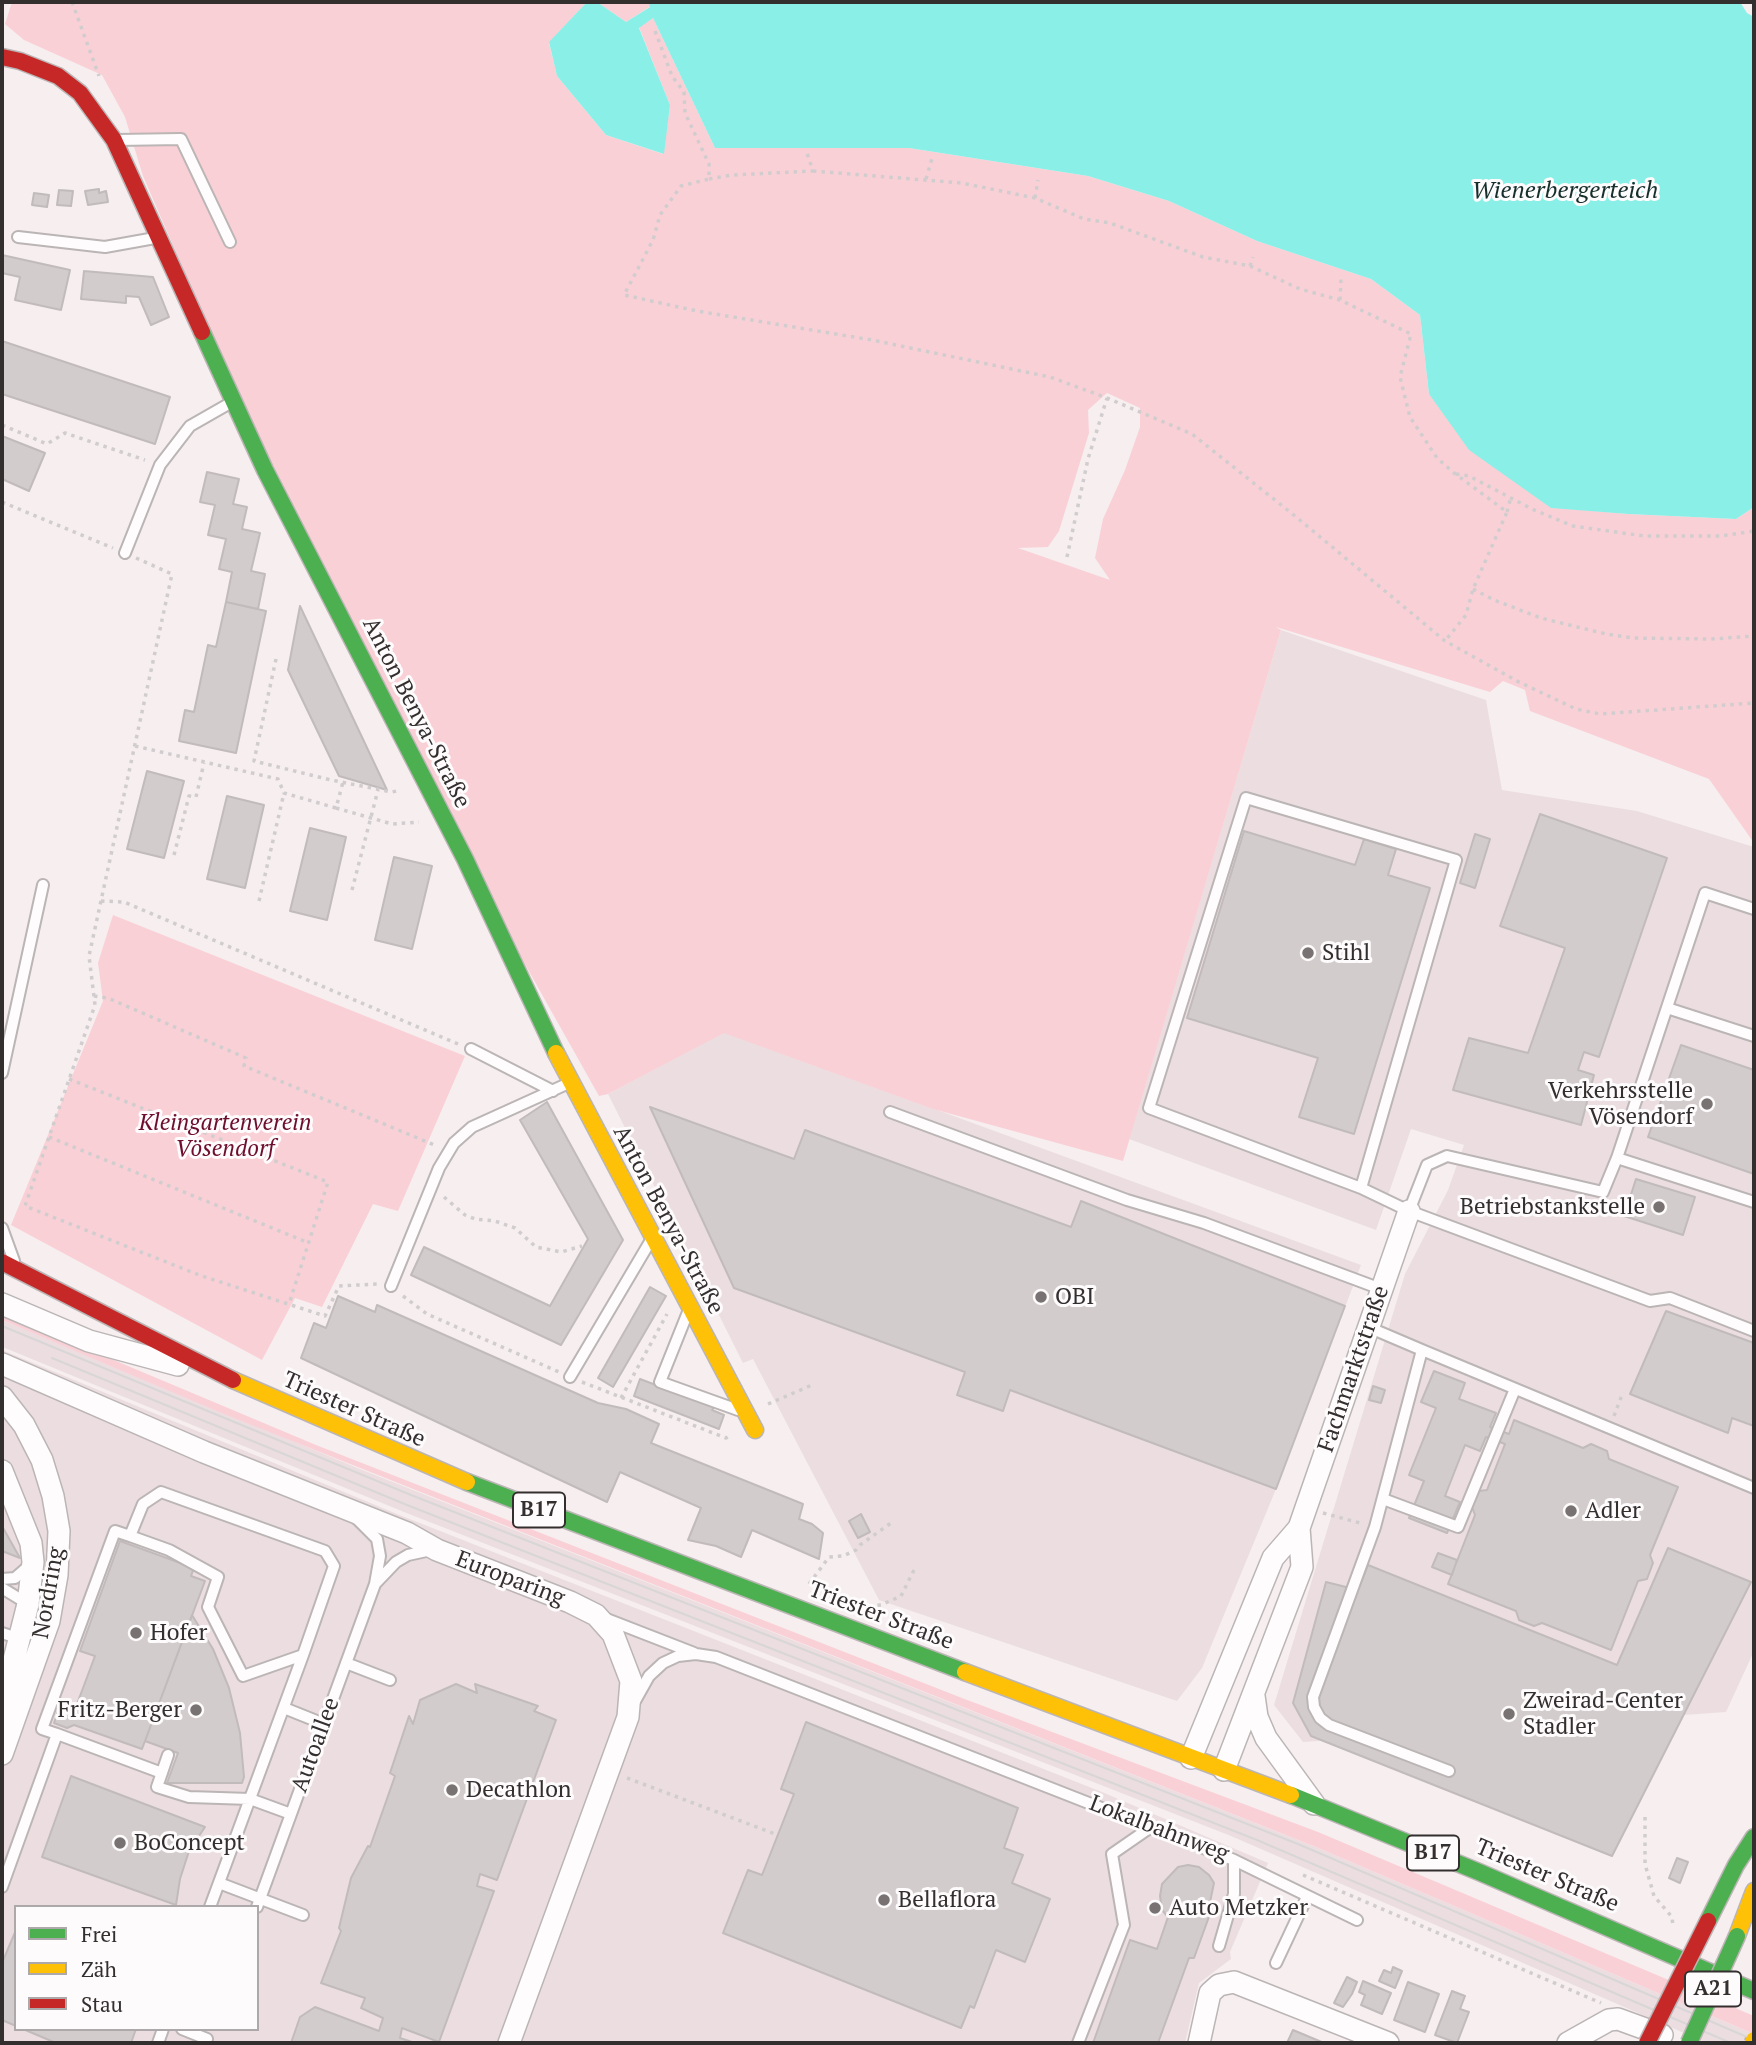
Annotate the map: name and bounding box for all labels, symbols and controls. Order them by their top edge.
water label: Wienerbergerteich [1472,177,1658,205]
street label: Anton Benya-Straße [356,613,476,813]
place label: Stihl [1322,939,1370,967]
marker: Stihl [1300,945,1316,961]
place label: Verkehrsstelle Vösendorf [1548,1077,1693,1131]
marker: Verkehrsstelle Vösendorf [1699,1096,1715,1112]
park label: Kleingartenverein Vösendorf [139,1109,311,1163]
street label: Anton Benya-Straße [607,1121,729,1319]
place label: Betriebstankstelle [1460,1193,1645,1221]
marker: Betriebstankstelle [1651,1199,1667,1215]
street label: Fachmarktstraße [1313,1282,1395,1456]
place label: OBI [1055,1283,1094,1311]
marker: OBI [1033,1289,1049,1305]
street label: Triester Straße [279,1366,429,1454]
road number: B17 [513,1492,565,1528]
place label: Adler [1585,1497,1641,1525]
marker: Adler [1563,1503,1579,1519]
street label: Nordring [27,1545,71,1641]
street label: Europaring [452,1546,568,1612]
street label: Triester Straße [805,1576,957,1656]
place label: Hofer [150,1619,207,1647]
marker: Hofer [128,1625,144,1641]
place label: Zweirad-Center Stadler [1523,1687,1683,1741]
street label: Autoallee [286,1694,346,1796]
place label: Fritz-Berger [58,1696,182,1724]
marker: Fritz-Berger [188,1702,204,1718]
marker: Zweirad-Center Stadler [1501,1706,1517,1722]
place label: Decathlon [466,1776,572,1804]
marker: Decathlon [444,1782,460,1798]
street label: Lokalbahnweg [1085,1790,1233,1868]
place label: BoConcept [134,1829,245,1857]
street label: Triester Straße [1471,1833,1623,1919]
marker: BoConcept [112,1835,128,1851]
road number: B17 [1407,1836,1459,1870]
place label: Bellaflora [898,1886,996,1914]
marker: Bellaflora [876,1892,892,1908]
place label: Auto Metzker [1169,1894,1308,1922]
marker: Auto Metzker [1147,1900,1163,1916]
legend [14,1905,259,2031]
text: Frei [81,1920,117,1948]
text: Zäh [81,1955,117,1983]
road number: A21 [1685,1972,1741,2007]
text: Stau [81,1990,123,2018]

